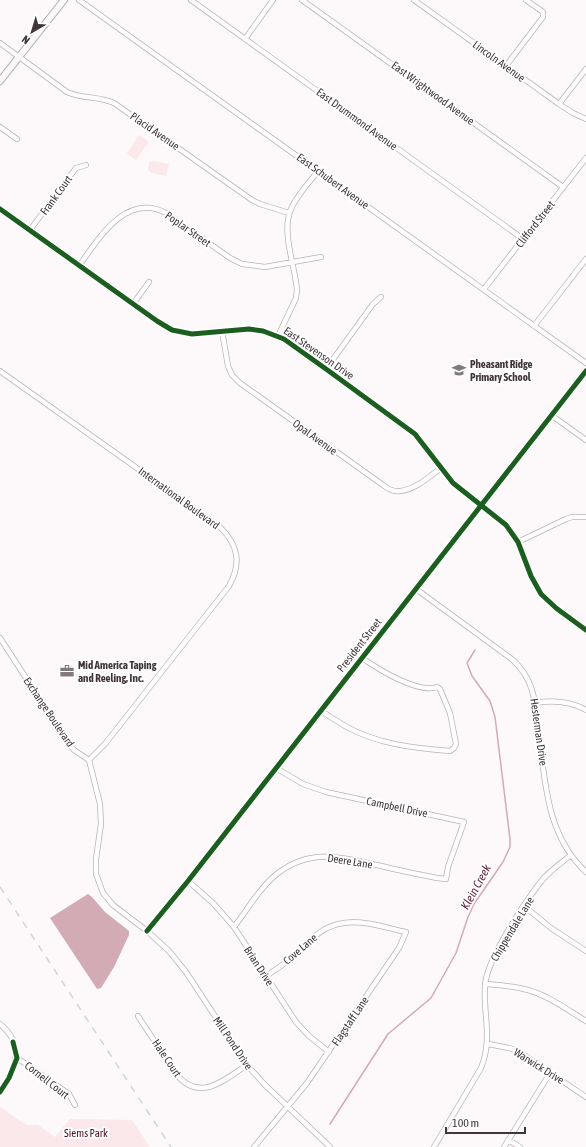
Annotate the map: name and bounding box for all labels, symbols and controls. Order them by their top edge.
north arrow [12,12,52,52]
text: N [20,33,32,47]
street label: Lincoln Avenue [471,38,527,84]
street label: East Wrightwood Avenue [389,59,477,127]
street label: East Drummond Avenue [314,86,400,152]
street label: Placid Avenue [128,110,182,152]
street label: East Schubert Avenue [295,151,371,211]
street label: Frank Court [38,173,74,217]
street label: Clifford Street [513,198,557,250]
street label: Poplar Street [163,209,213,249]
street label: East Stevenson Drive [282,324,356,382]
place label: Pheasant Ridge Primary School [470,358,533,383]
school or university icon: Pheasant Ridge Primary School [451,362,467,378]
street label: Opal Avenue [291,417,339,457]
street label: International Boulevard [136,465,222,531]
street label: President Street [334,616,384,674]
place label: Mid America Taping and Reeling, Inc. [78,659,157,684]
office icon: Mid America Taping and Reeling, Inc. [59,663,75,679]
street label: Exchange Boulevard [21,675,77,749]
street label: Hesterman Drive [528,698,550,766]
street label: Campbell Drive [365,795,429,819]
street label: Deere Lane [327,852,373,870]
water label: Klein Creek [458,862,494,912]
street label: Chippendale Lane [488,895,536,963]
street label: Cove Lane [281,931,319,967]
street label: Brian Drive [242,944,276,988]
street label: Flagstaff Lane [329,994,371,1048]
street label: Mill Pond Drive [211,1014,255,1072]
street label: Hale Court [150,1037,184,1079]
street label: Warwick Drive [512,1046,566,1086]
street label: Cornell Court [23,1059,71,1101]
scale bar [446,1109,525,1135]
text: 100 m [452,1116,479,1130]
park label: Siems Park [64,1127,108,1139]

